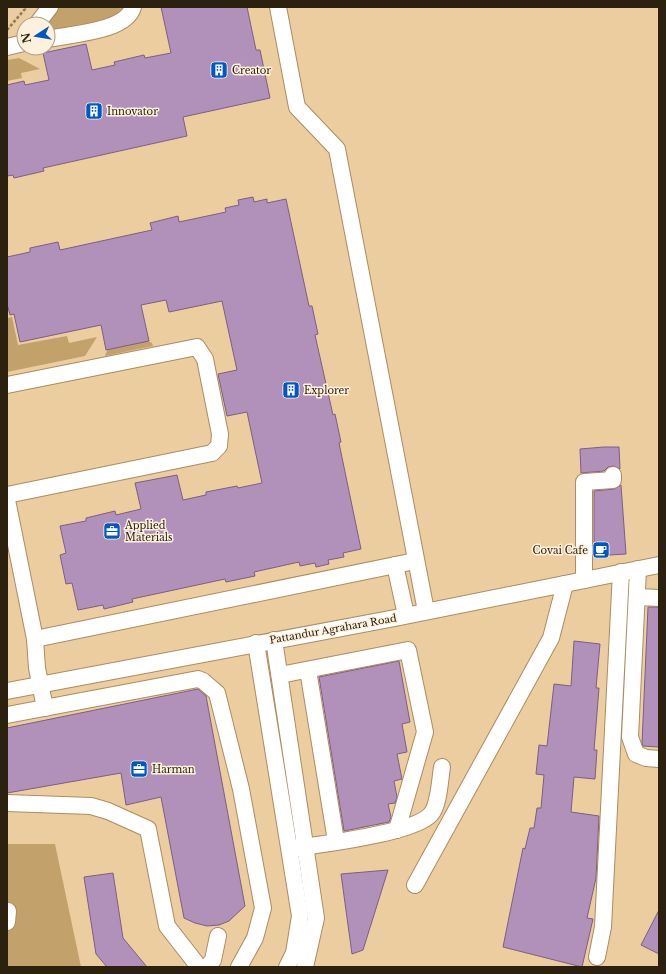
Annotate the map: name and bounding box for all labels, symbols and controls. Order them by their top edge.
north arrow [16,16,56,56]
text: N [18,31,34,45]
building icon: Creator [209,60,229,80]
place label: Creator [232,64,271,77]
building icon: Innovator [84,101,104,121]
place label: Innovator [107,105,158,118]
building icon: Explorer [281,380,301,400]
place label: Explorer [304,384,349,397]
place label: Applied Materials [124,519,173,544]
office icon: Applied Materials [102,521,122,541]
cafe icon: Covai Cafe [591,540,611,560]
place label: Covai Cafe [533,544,588,557]
street label: Pattandur Agrahara Road [268,611,398,647]
office icon: Harman [129,759,149,779]
place label: Harman [152,763,195,776]

